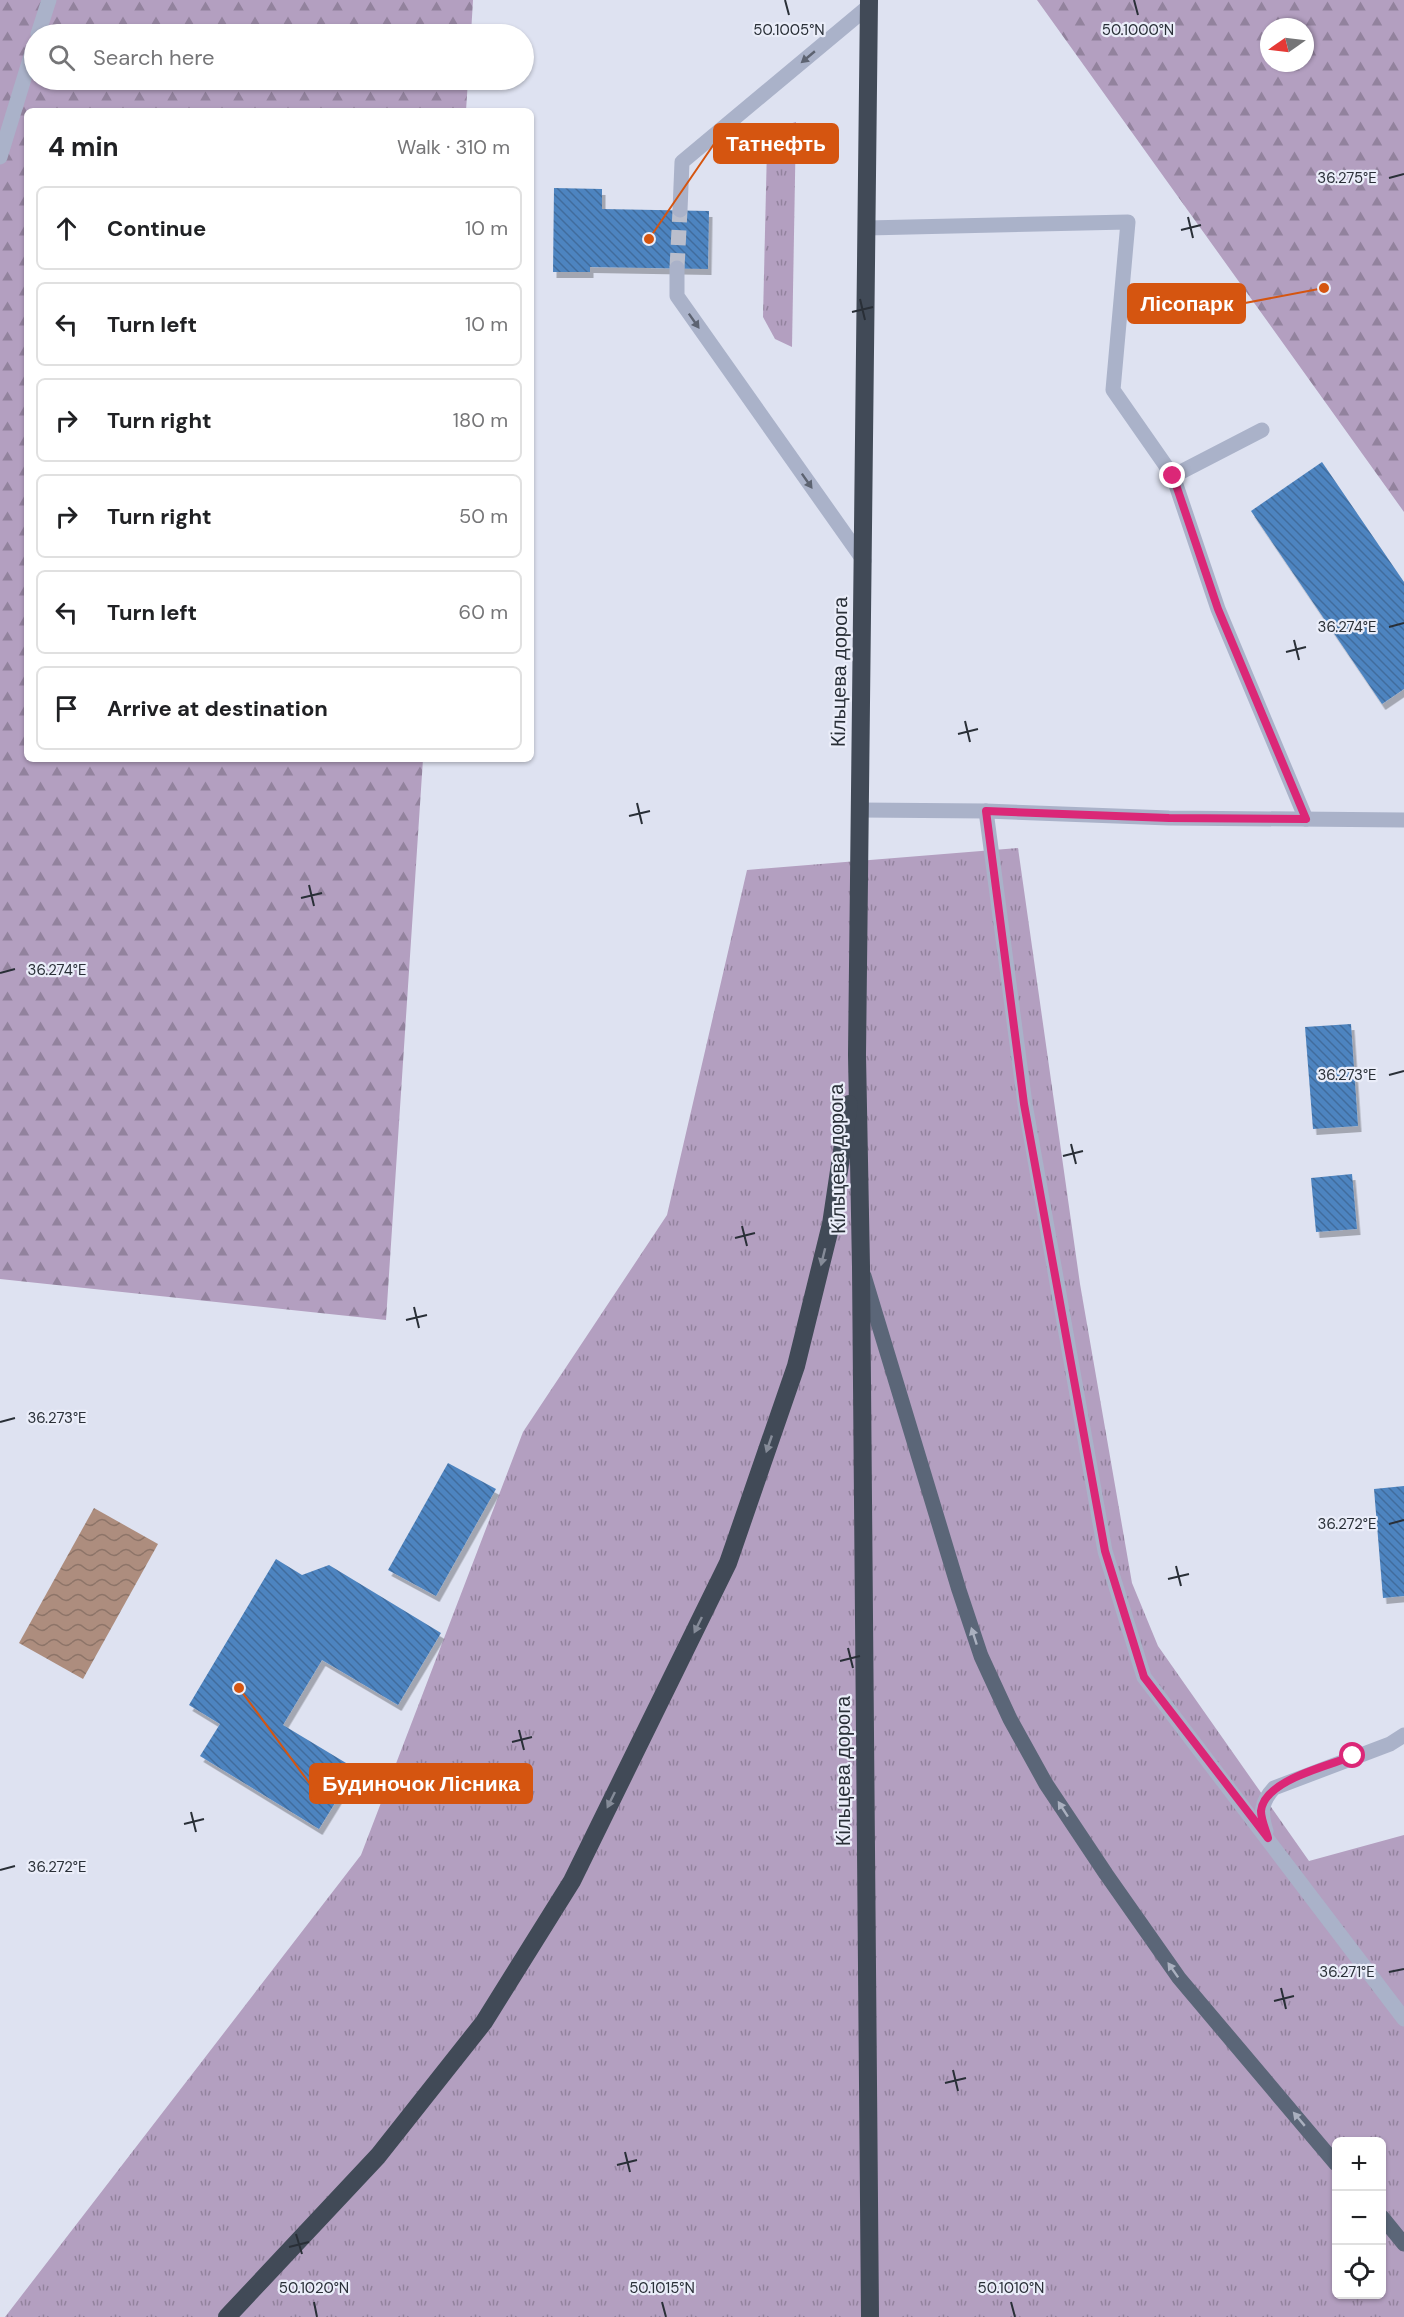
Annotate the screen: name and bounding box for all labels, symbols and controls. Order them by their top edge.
north arrow [1260,18,1314,72]
text: 50.1005°N [753,20,825,40]
text: 50.1000°N [1102,20,1174,40]
search box [24,24,534,90]
icon: search [45,41,78,74]
text: Search here [93,43,214,72]
one-way arrow [801,50,816,63]
callout: Татнефть [714,124,838,163]
text: 4 min [48,130,119,164]
text: Татнефть [726,130,826,158]
text: Walk · 310 m [397,134,510,160]
text: 36.275°E [1317,168,1377,188]
icon: ahead [50,212,83,245]
text: Continue [107,214,206,243]
text: 10 m [465,215,508,241]
callout: Лісопарк [1128,284,1245,323]
text: Лісопарк [1141,290,1234,318]
icon: left [50,308,83,341]
text: Turn left [107,310,197,339]
text: 10 m [465,311,508,337]
one-way arrow [688,314,700,329]
icon: right [50,404,83,437]
text: Turn right [107,406,212,435]
text: 180 m [453,407,508,433]
route end [1159,462,1185,488]
one-way arrow [801,472,813,488]
icon: right [50,500,83,533]
text: Turn right [107,502,212,531]
text: 50 m [459,503,508,529]
icon: left [50,596,83,629]
street label: Кільцева дорога [825,596,853,747]
text: Turn left [107,598,197,627]
text: 60 m [459,599,508,625]
text: 36.274°E [1318,617,1376,637]
icon: arrive [50,692,83,725]
text: Arrive at destination [107,694,328,723]
text: 36.274°E [28,960,86,980]
text: 36.273°E [1317,1065,1377,1085]
street label: Кільцева дорога [823,1083,851,1234]
one-way arrow [818,1248,828,1266]
text: 36.273°E [27,1408,87,1428]
one-way arrow [764,1435,774,1453]
text: 36.272°E [1318,1514,1376,1534]
one-way arrow [693,1617,702,1634]
one-way arrow [969,1627,979,1645]
street label: Кільцева дорога [830,1695,856,1846]
route start [1339,1742,1365,1768]
callout: Будиночок Лісника [310,1764,532,1803]
text: Будиночок Лісника [322,1770,520,1798]
one-way arrow [607,1792,616,1809]
one-way arrow [1057,1802,1069,1818]
text: 36.272°E [28,1857,86,1877]
text: 36.271°E [1319,1962,1375,1982]
one-way arrow [1167,1963,1179,1979]
one-way arrow [1292,2111,1305,2127]
map controls [1332,2137,1386,2299]
button: + [1332,2137,1386,2191]
button: − [1332,2191,1386,2245]
button: locate [1332,2245,1386,2299]
text: 50.1020°N [279,2278,349,2298]
text: 50.1015°N [629,2278,695,2298]
text: 50.1010°N [978,2278,1044,2298]

